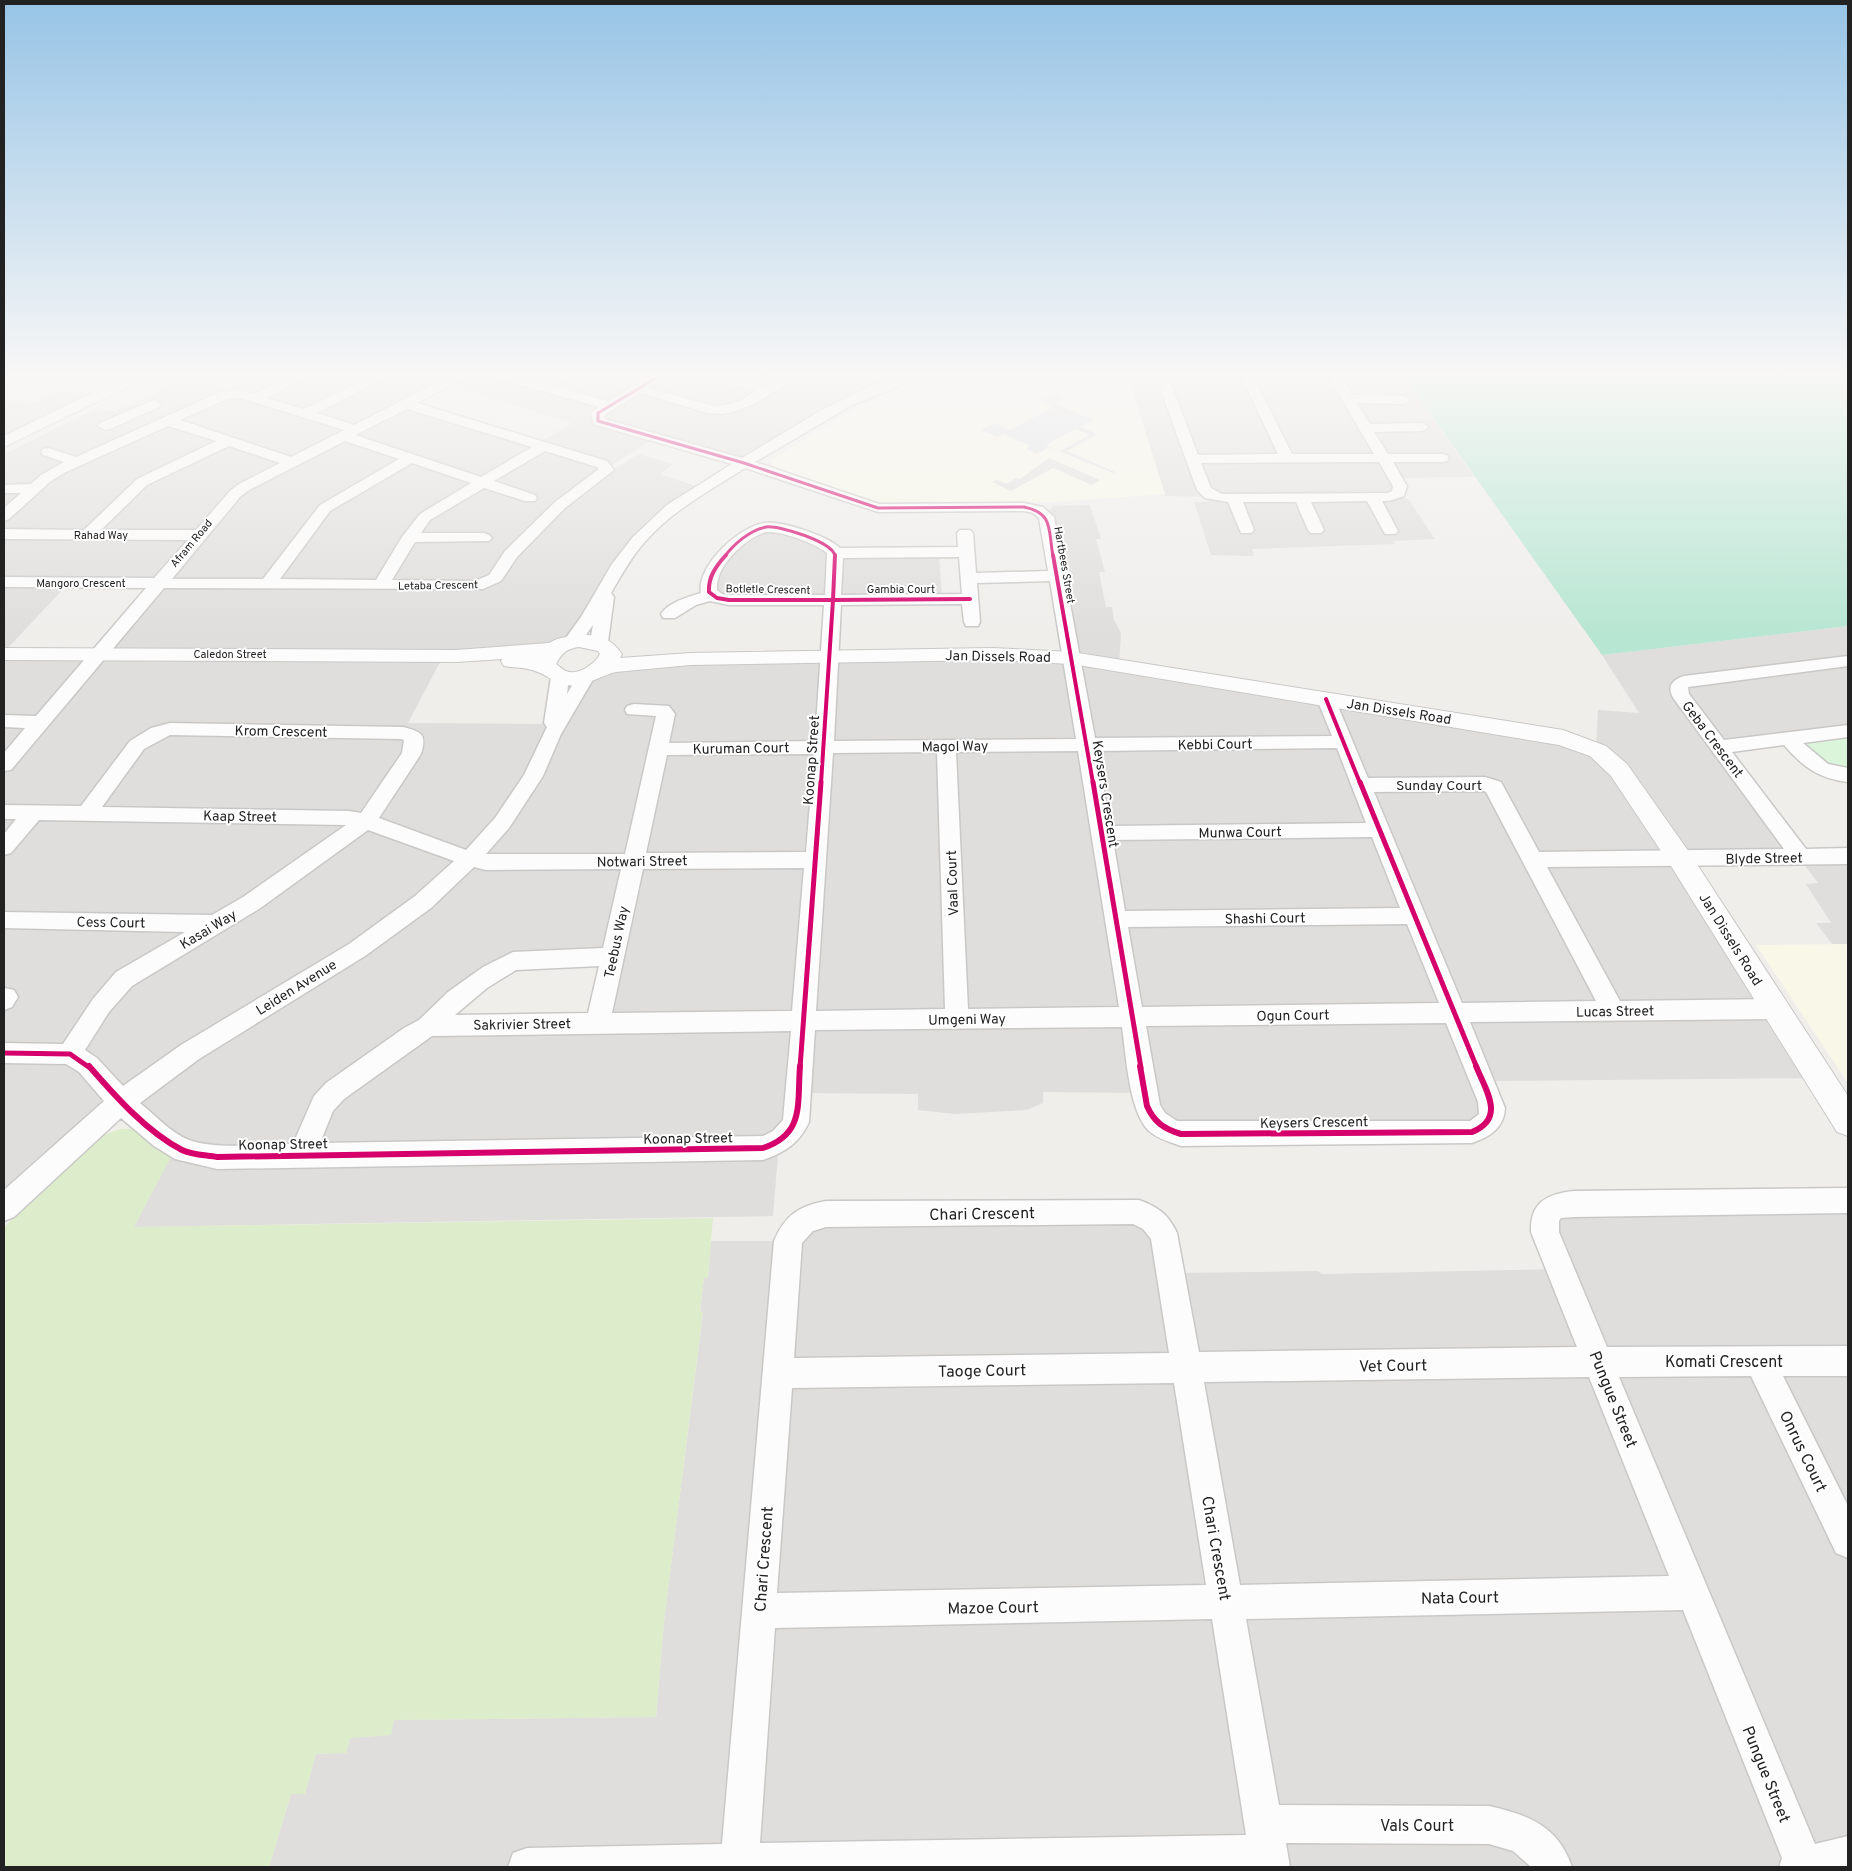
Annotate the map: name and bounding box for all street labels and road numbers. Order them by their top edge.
street label: Afram Road [168,517,216,571]
street label: Hartbees Street [1050,526,1078,605]
street label: Rahad Way [74,529,128,543]
street label: Mangoro Crescent [36,577,126,591]
street label: Letaba Crescent [398,578,478,594]
street label: Botletle Crescent [725,582,811,598]
street label: Gambia Court [867,583,935,597]
street label: Caledon Street [193,648,267,662]
street label: Jan Dissels Road [945,648,1051,667]
street label: Jan Dissels Road [1345,696,1452,729]
street label: Geba Crescent [1677,698,1746,782]
street label: Koonap Street [801,715,824,806]
street label: Krom Crescent [234,723,328,742]
street label: Kebbi Court [1177,736,1253,755]
street label: Magol Way [921,738,989,757]
street label: Keysers Crescent [1088,739,1121,849]
street label: Kuruman Court [692,740,790,759]
street label: Sunday Court [1396,778,1482,795]
street label: Kaap Street [203,808,277,827]
street label: Munwa Court [1198,824,1282,843]
street label: Vaal Court [944,850,963,916]
street label: Blyde Street [1725,850,1803,869]
street label: Notwari Street [596,853,688,872]
street label: Jan Dissels Road [1694,890,1765,989]
street label: Teebus Way [601,904,633,980]
street label: Kasai Way [177,907,240,954]
street label: Shashi Court [1224,910,1306,929]
street label: Cess Court [76,914,146,933]
street label: Leiden Avenue [253,957,340,1020]
street label: Lucas Street [1576,1003,1654,1022]
street label: Ogun Court [1256,1007,1330,1026]
street label: Umgeni Way [928,1011,1006,1030]
street label: Sakrivier Street [473,1016,571,1035]
street label: Keysers Crescent [1260,1114,1368,1133]
street label: Koonap Street [643,1130,733,1149]
street label: Koonap Street [238,1136,328,1155]
street label: Chari Crescent [929,1204,1035,1226]
street label: Pungue Street [1584,1348,1641,1451]
street label: Komati Crescent [1665,1353,1783,1373]
street label: Vet Court [1359,1356,1427,1378]
street label: Taoge Court [938,1361,1026,1383]
street label: Onrus Court [1774,1408,1831,1496]
street label: Chari Crescent [1196,1495,1234,1602]
street label: Chari Crescent [751,1506,779,1613]
street label: Nata Court [1421,1588,1499,1610]
street label: Mazoe Court [947,1598,1039,1620]
street label: Pungue Street [1737,1723,1794,1826]
street label: Vals Court [1380,1817,1454,1837]

